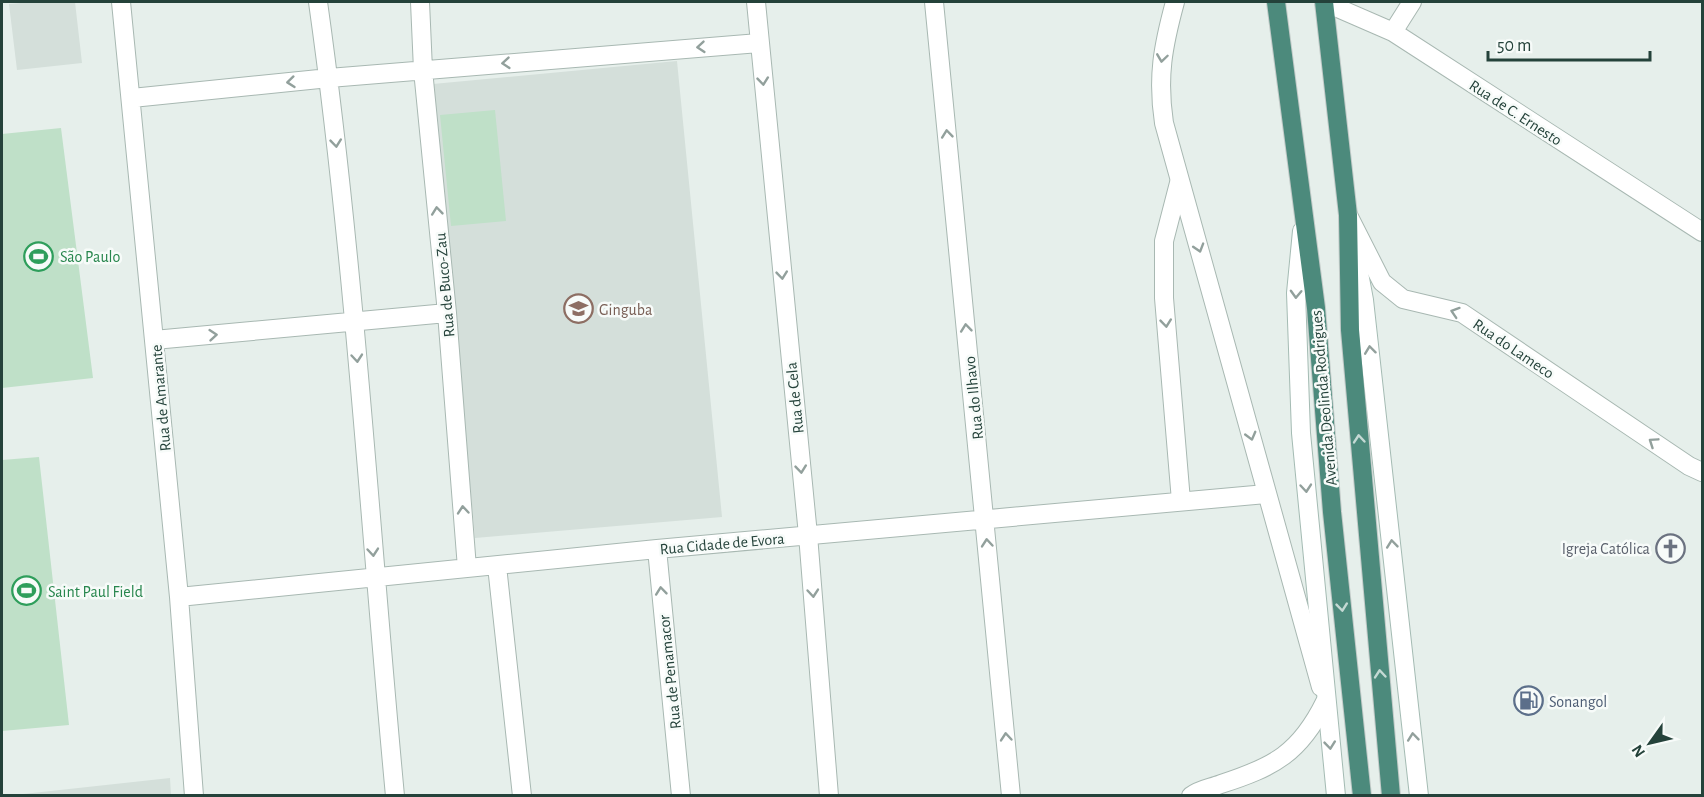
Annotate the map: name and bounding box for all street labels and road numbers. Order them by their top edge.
street label: Rua de C. Ernesto [1466,77,1565,149]
street label: Rua de Buco-Zau [432,232,458,338]
street label: Avenida Deolinda Rodrigues [1308,309,1340,486]
street label: Rua do Lameco [1470,316,1557,382]
street label: Rua de Amarante [148,344,174,452]
street label: Rua do Ilhavo [962,355,986,440]
street label: Rua de Cela [783,361,807,434]
street label: Rua Cidade de Evora [659,531,785,557]
street label: Rua de Penamacor [656,613,684,730]

